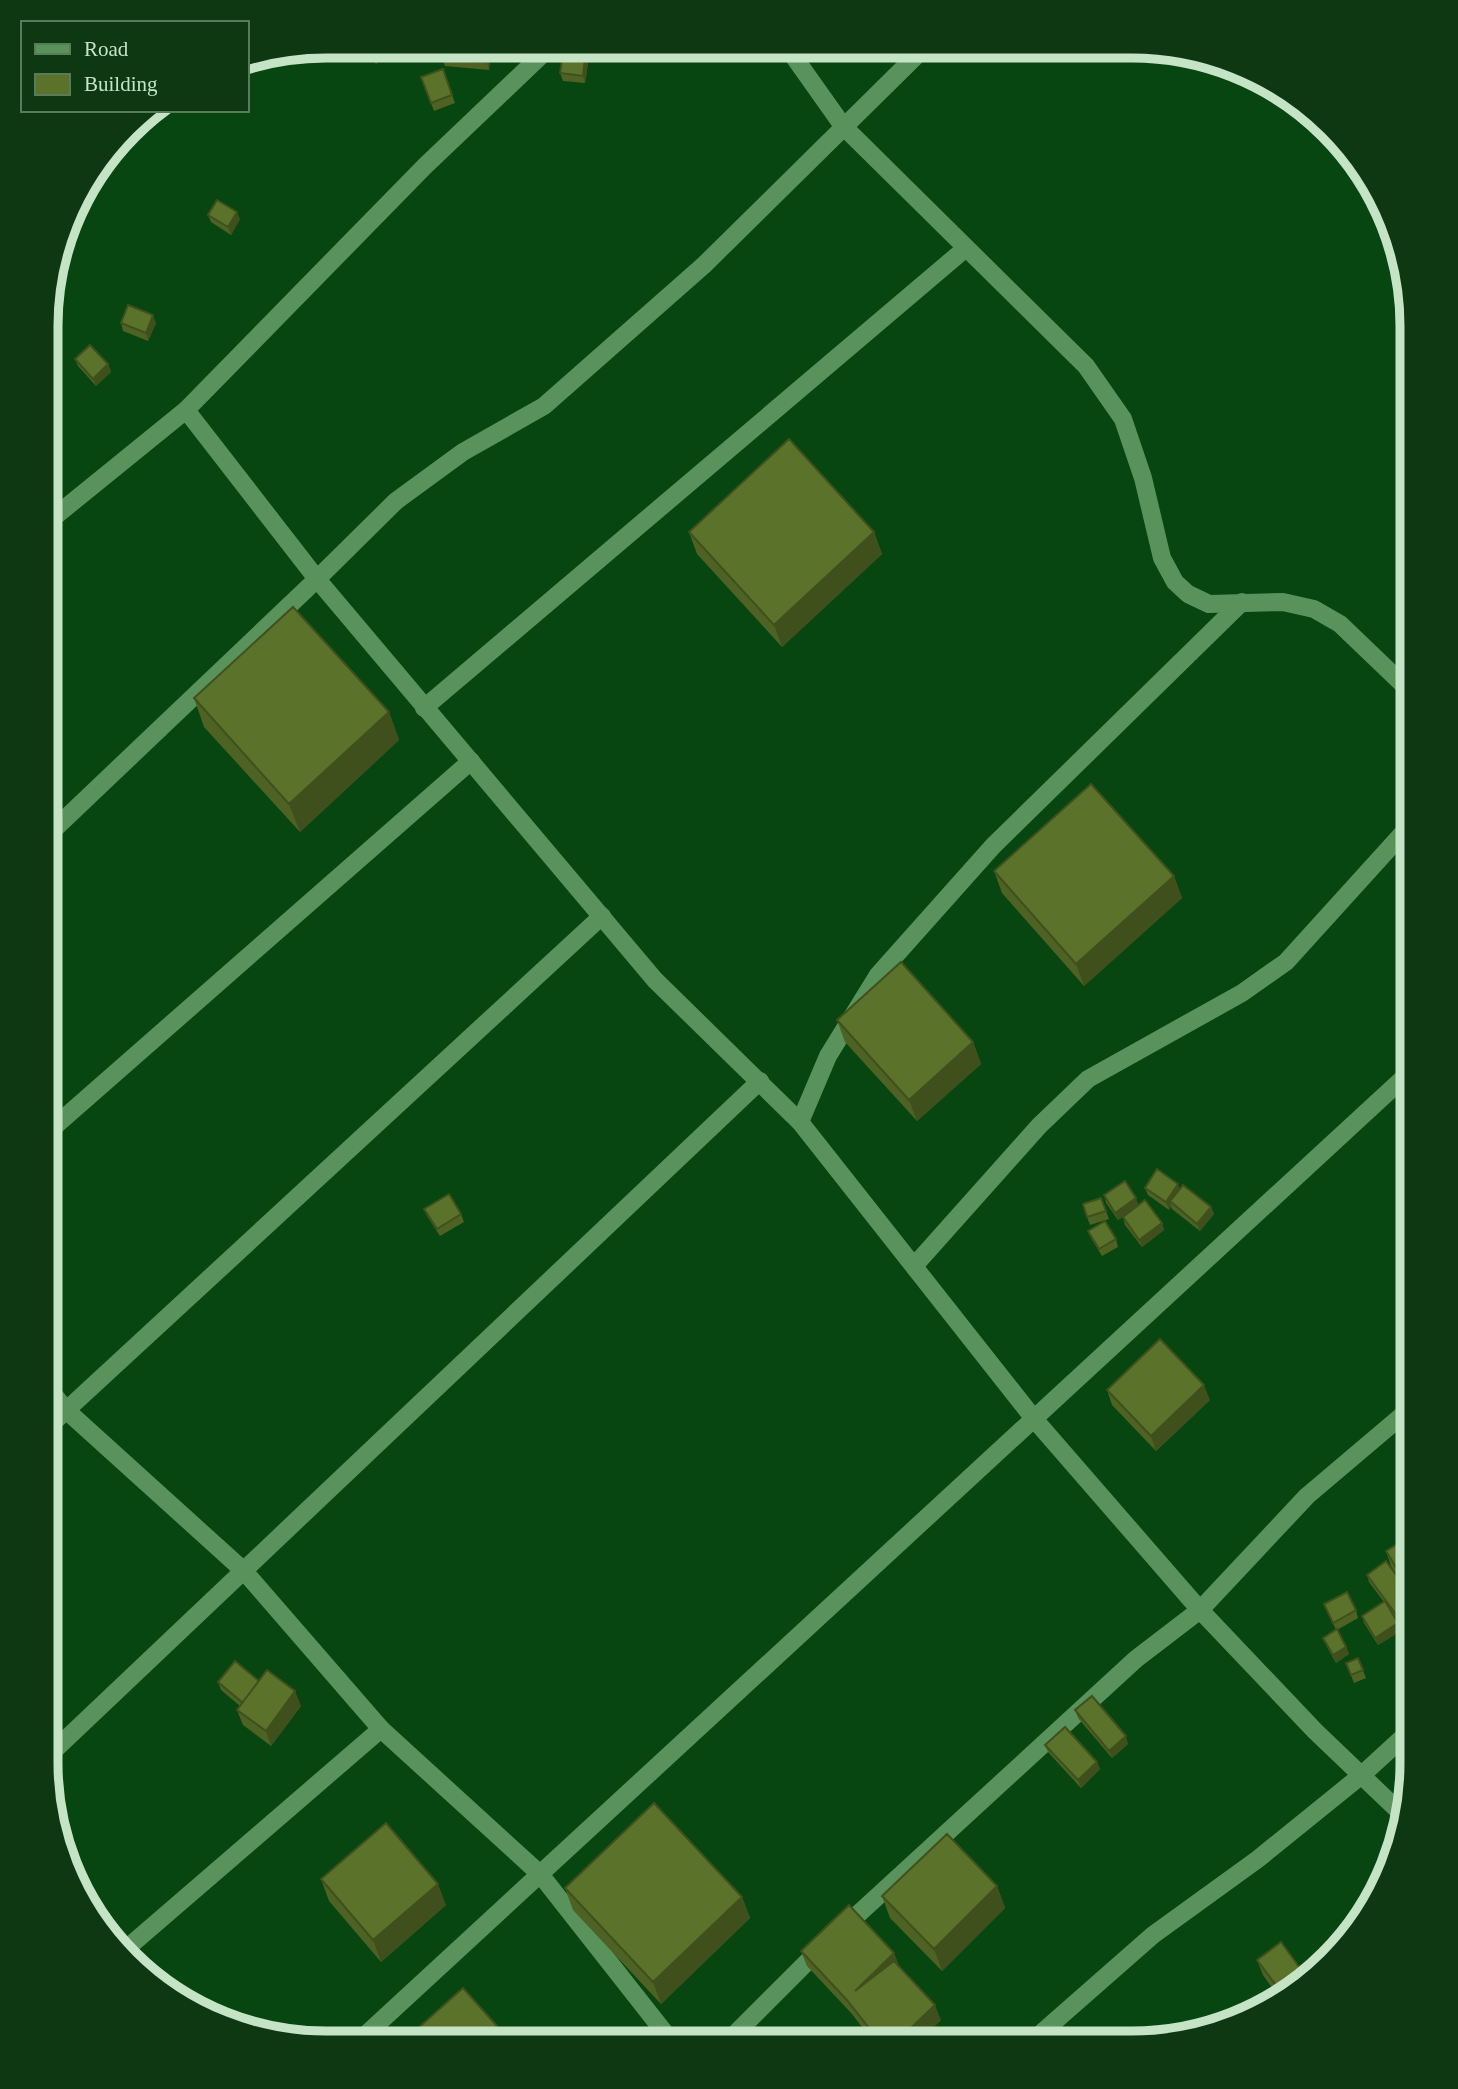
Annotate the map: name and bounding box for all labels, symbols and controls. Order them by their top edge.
legend [21,21,248,112]
text: Road [84,37,129,61]
text: Building [84,72,158,96]

